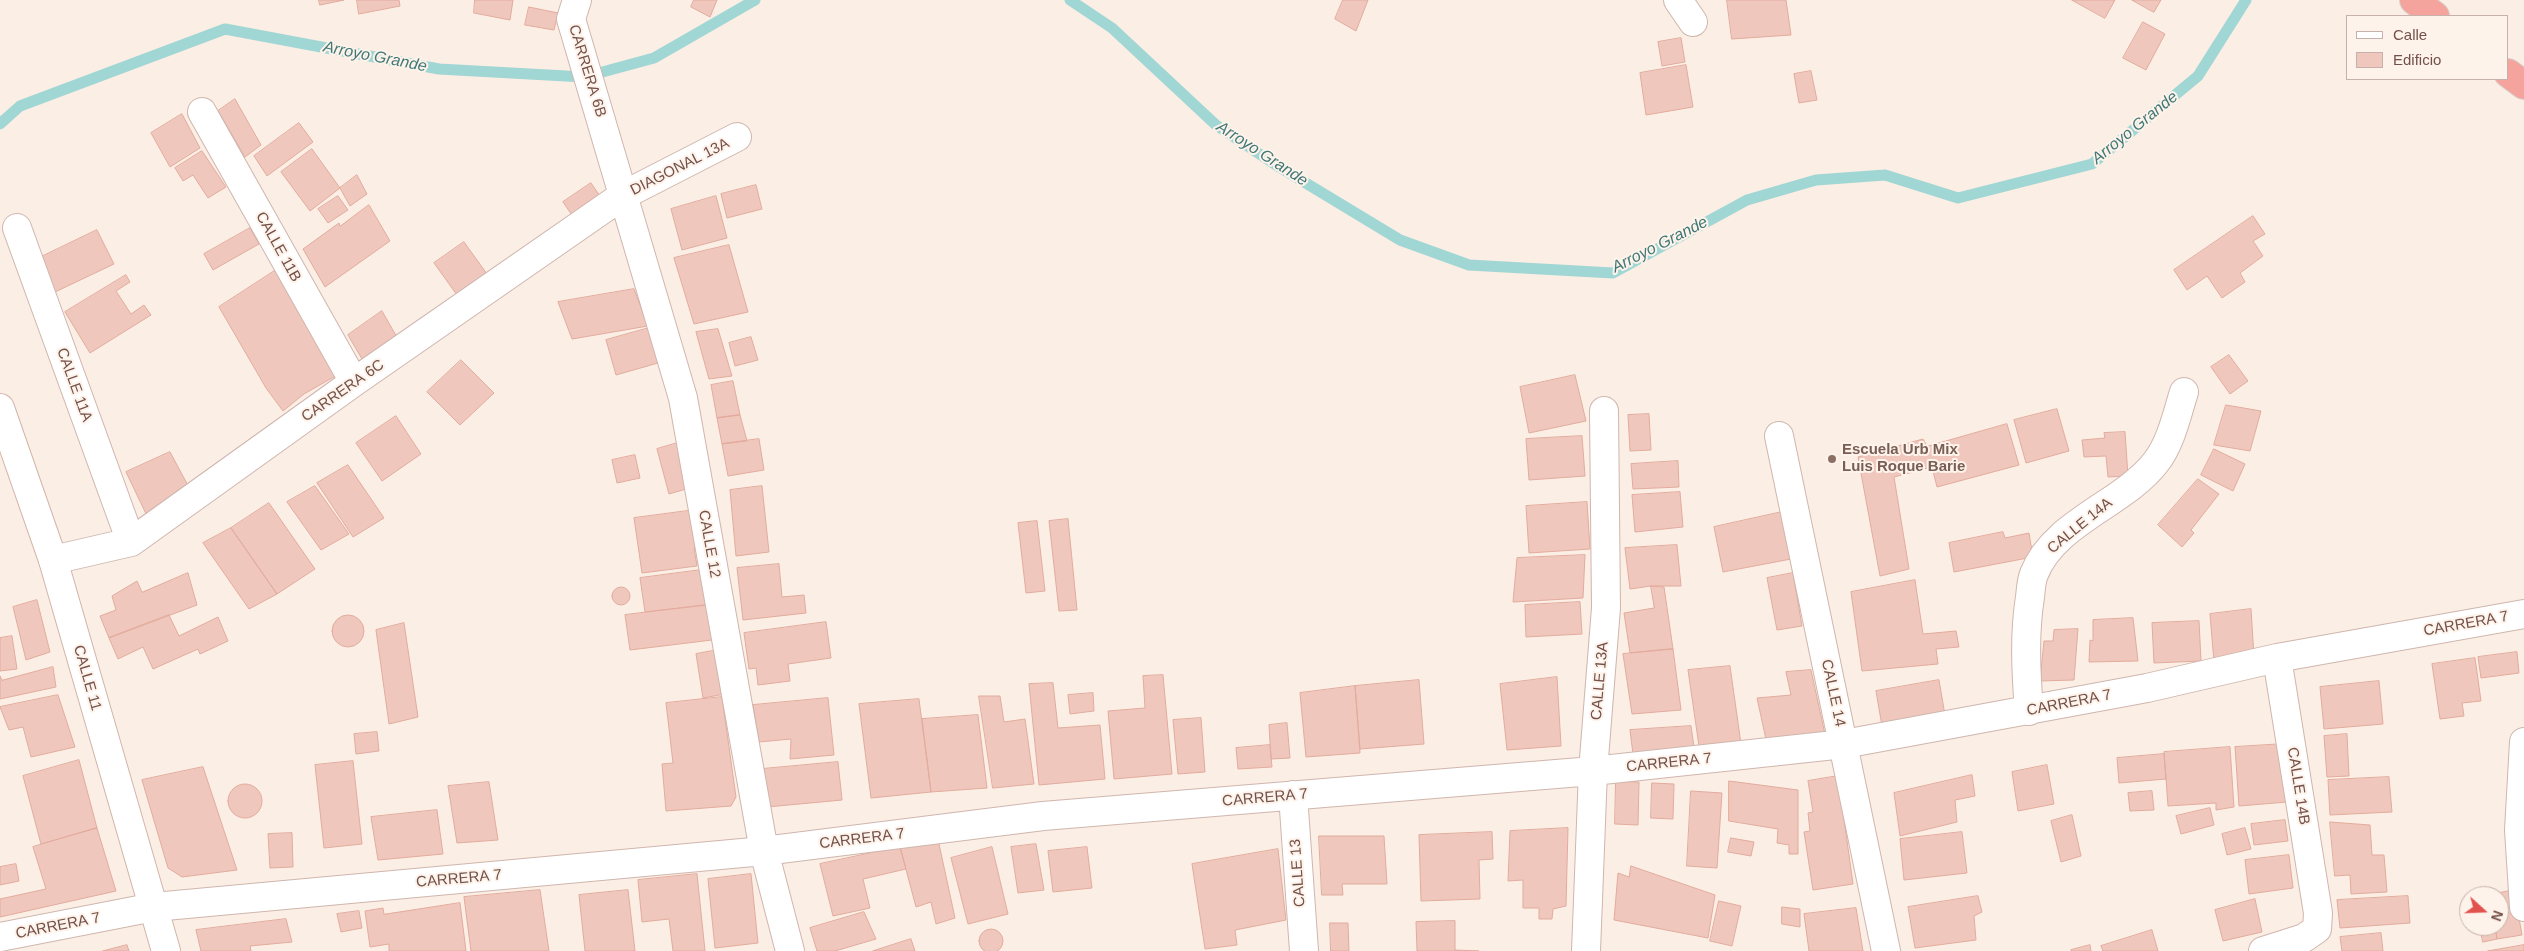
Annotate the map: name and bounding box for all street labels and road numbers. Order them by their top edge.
street label: CARRERA 6B [564,23,610,119]
street label: DIAGONAL 13A [628,134,732,200]
street label: CALLE 11B [251,209,305,285]
street label: CALLE 11A [52,346,96,424]
street label: CARRERA 6C [298,356,388,426]
street label: CALLE 14A [2044,494,2116,558]
street label: CALLE 12 [694,509,724,579]
street label: CARRERA 7 [2422,608,2510,640]
street label: CALLE 13A [1588,641,1612,721]
street label: CALLE 11 [69,643,105,713]
street label: CALLE 14 [1817,658,1849,728]
street label: CARRERA 7 [2025,686,2113,720]
street label: CALLE 14B [2283,746,2313,826]
street label: CARRERA 7 [1625,750,1713,776]
street label: CARRERA 7 [1221,785,1309,811]
street label: CARRERA 7 [818,825,906,853]
street label: CALLE 13 [1287,838,1309,908]
street label: CARRERA 7 [415,866,503,892]
street label: CARRERA 7 [14,909,102,943]

